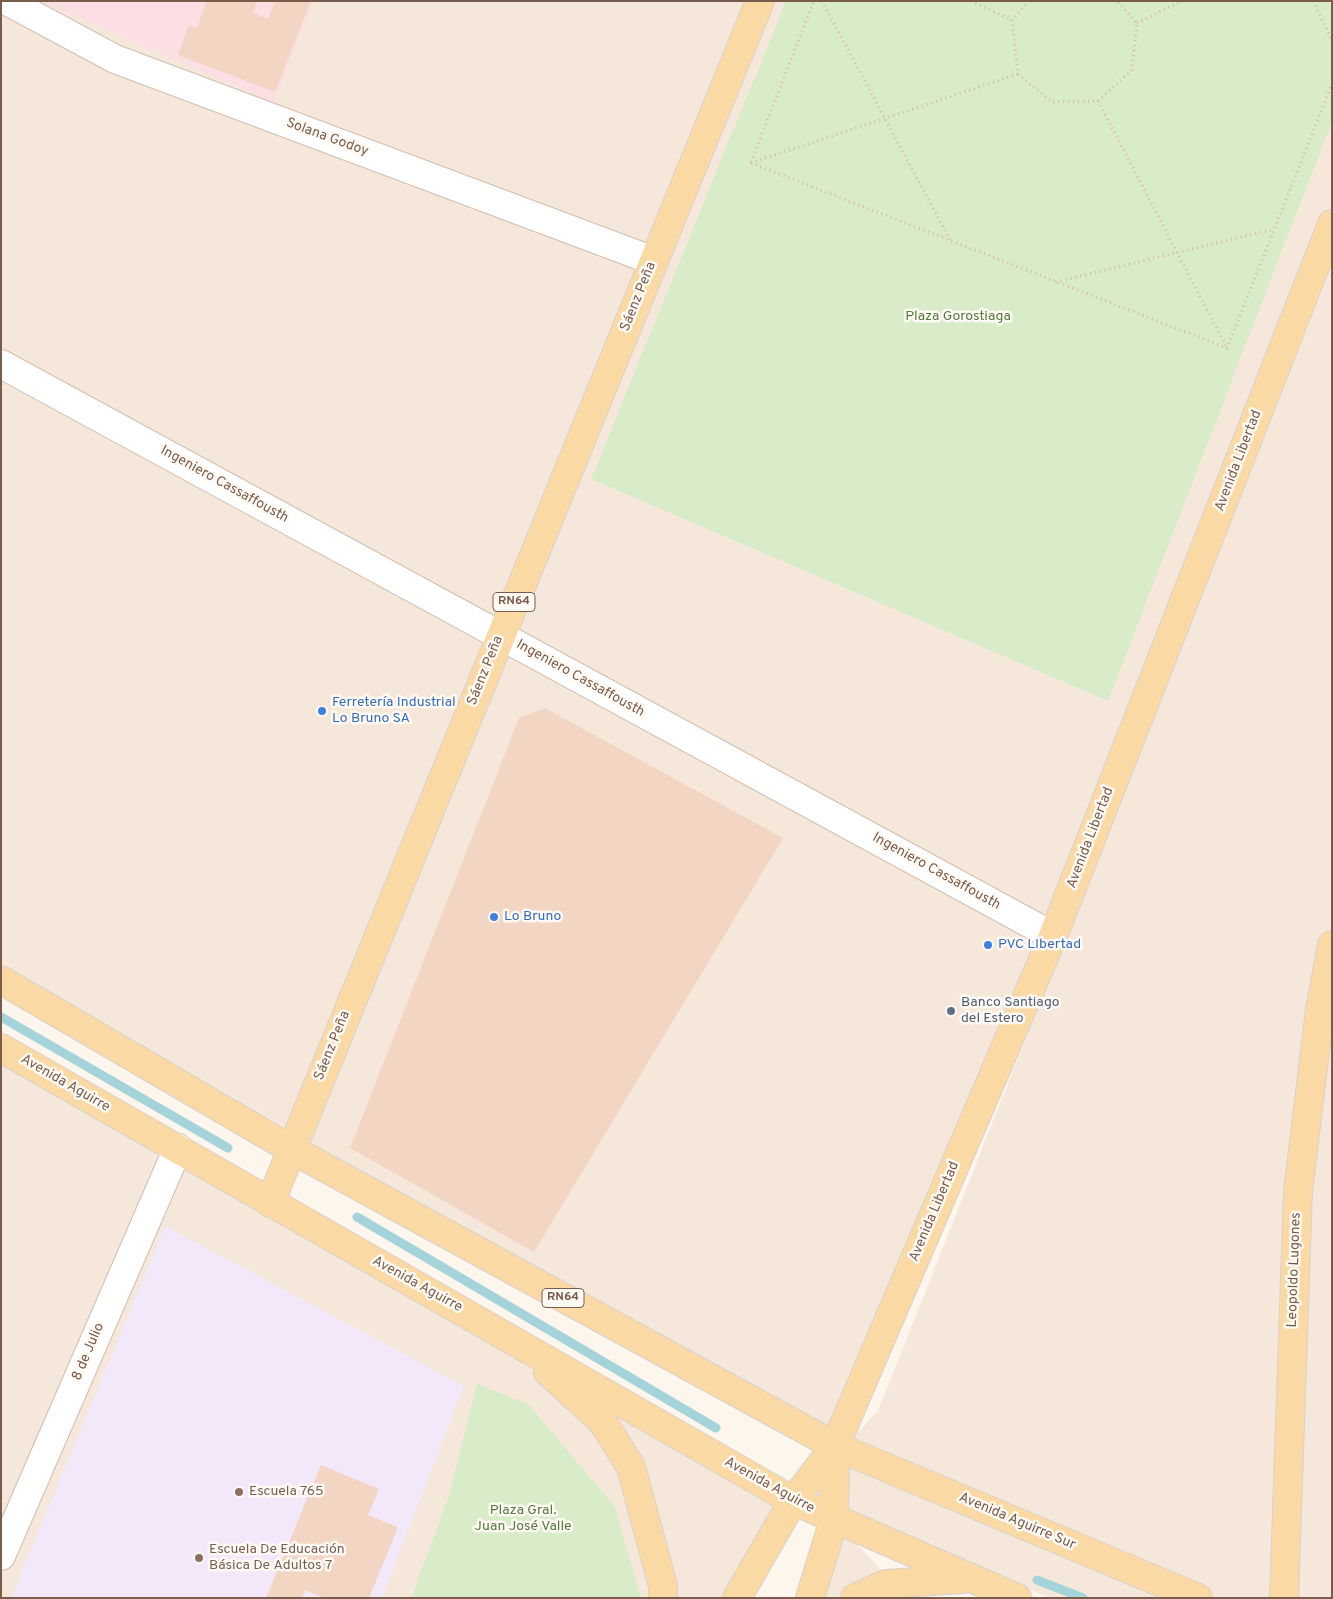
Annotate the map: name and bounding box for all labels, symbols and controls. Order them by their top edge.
street label: Solana Godoy [284,115,370,161]
street label: Sáenz Peña [617,260,661,334]
park label: Plaza Gorostiaga [905,309,1011,325]
street label: Avenida Libertad [1212,408,1266,514]
street label: Ingeniero Cassaffousth [157,443,291,527]
road number: RN64 [493,592,535,612]
street label: Sáenz Peña [464,634,508,708]
street label: Ingeniero Cassaffousth [513,637,647,721]
place label: Ferretería Industrial Lo Bruno SA [332,695,456,728]
marker: Ferretería Industrial Lo Bruno SA [316,705,328,717]
street label: Avenida Libertad [1064,785,1118,891]
street label: Ingeniero Cassaffousth [869,830,1003,914]
place label: Lo Bruno [504,909,561,925]
marker: Lo Bruno [488,911,500,923]
place label: PVC LIbertad [998,937,1081,953]
marker: PVC LIbertad [982,939,994,951]
place label: Banco Santiago del Estero [961,995,1060,1028]
marker: Banco Santiago del Estero [945,1005,957,1017]
street label: Sáenz Peña [311,1009,355,1083]
street label: Avenida Aguirre [17,1052,113,1116]
street label: Avenida Libertad [906,1160,964,1264]
street label: Leopoldo Lugones [1285,1212,1305,1328]
street label: Avenida Aguirre [369,1253,465,1317]
road number: RN64 [542,1289,584,1308]
street label: 8 de Julio [69,1321,109,1383]
street label: Avenida Aguirre [721,1454,817,1518]
place label: Escuela 765 [249,1484,324,1500]
marker: Escuela 765 [233,1486,245,1498]
street label: Avenida Aguirre Sur [956,1490,1078,1554]
park label: Plaza Gral. Juan José Valle [474,1503,572,1535]
place label: Escuela De Educación Básica De Adultos 7 [209,1542,345,1574]
marker: Escuela De Educación Básica De Adultos 7 [193,1552,205,1564]

